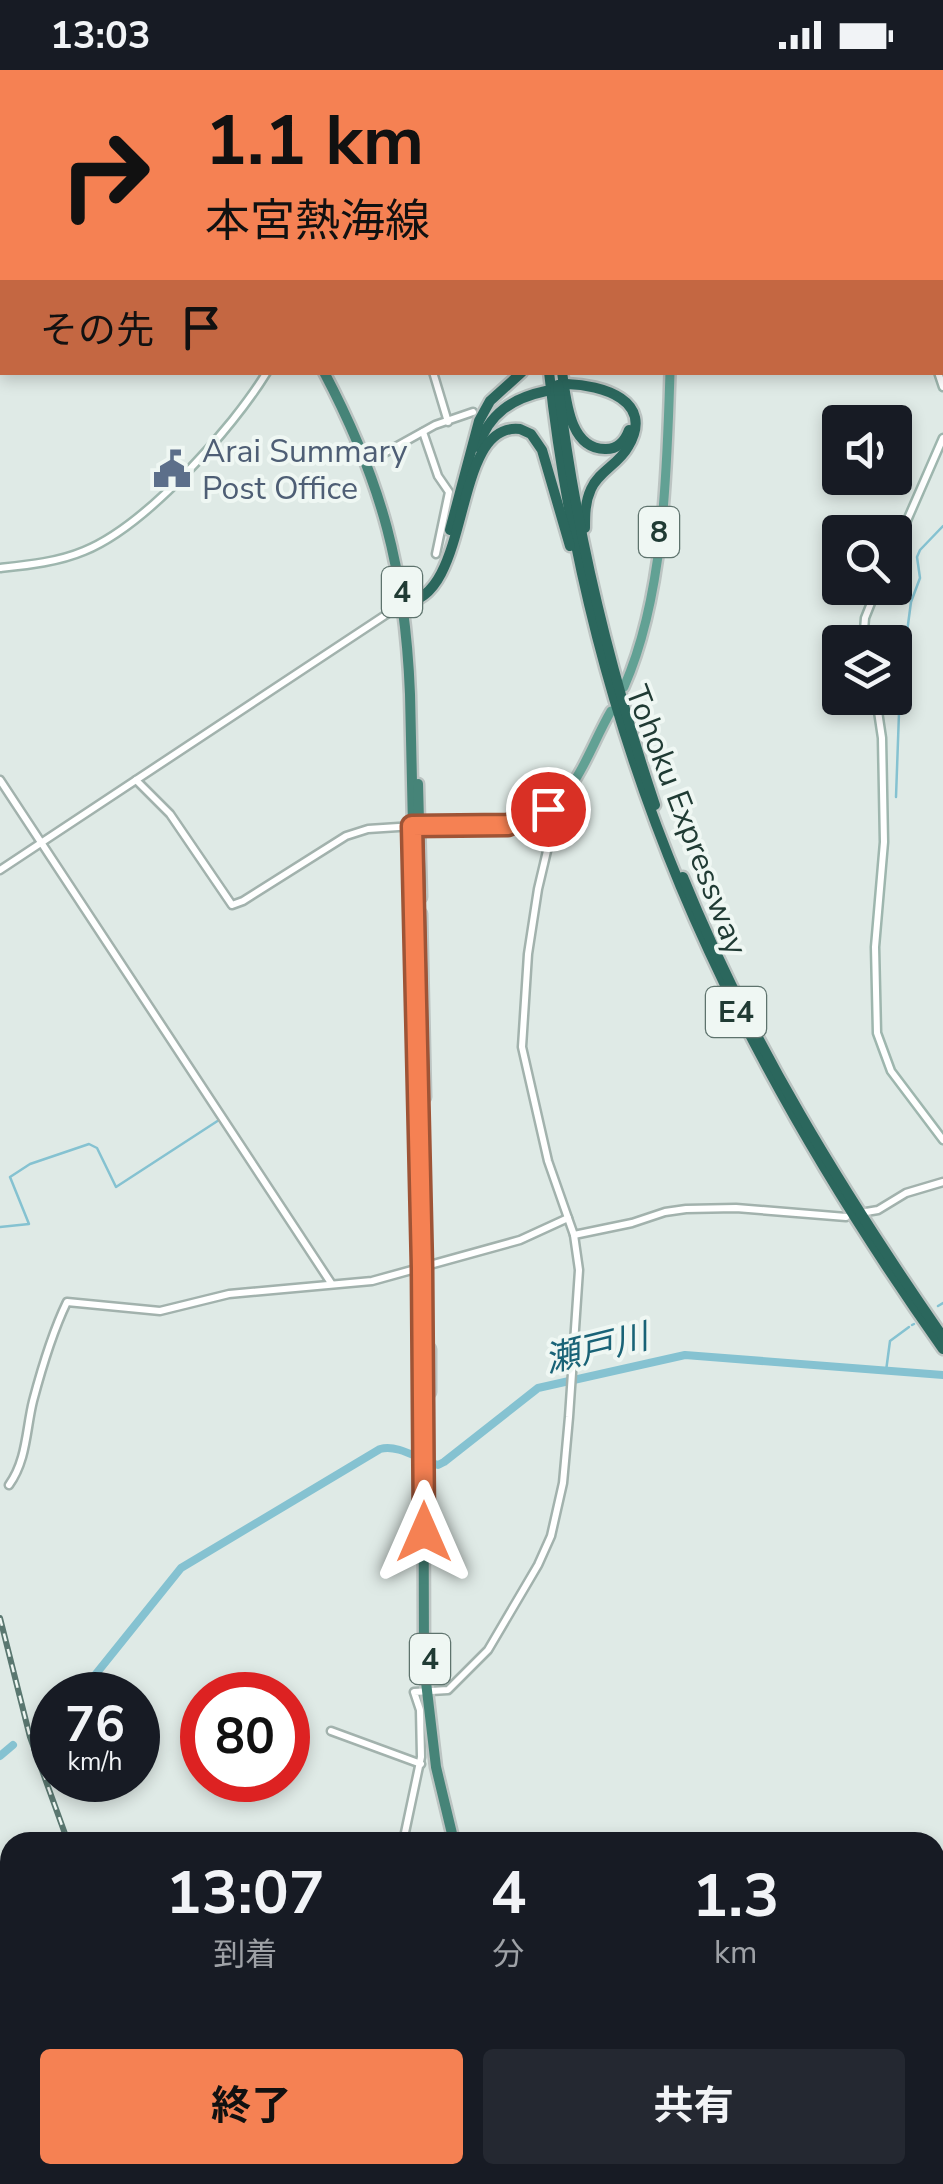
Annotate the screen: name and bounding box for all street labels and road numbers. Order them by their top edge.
road number: 8 [639,507,679,557]
road number: 4 [382,567,422,617]
street label: Tohoku Expressway [615,679,758,962]
road number: E4 [706,987,766,1037]
road number: 4 [410,1634,450,1684]

